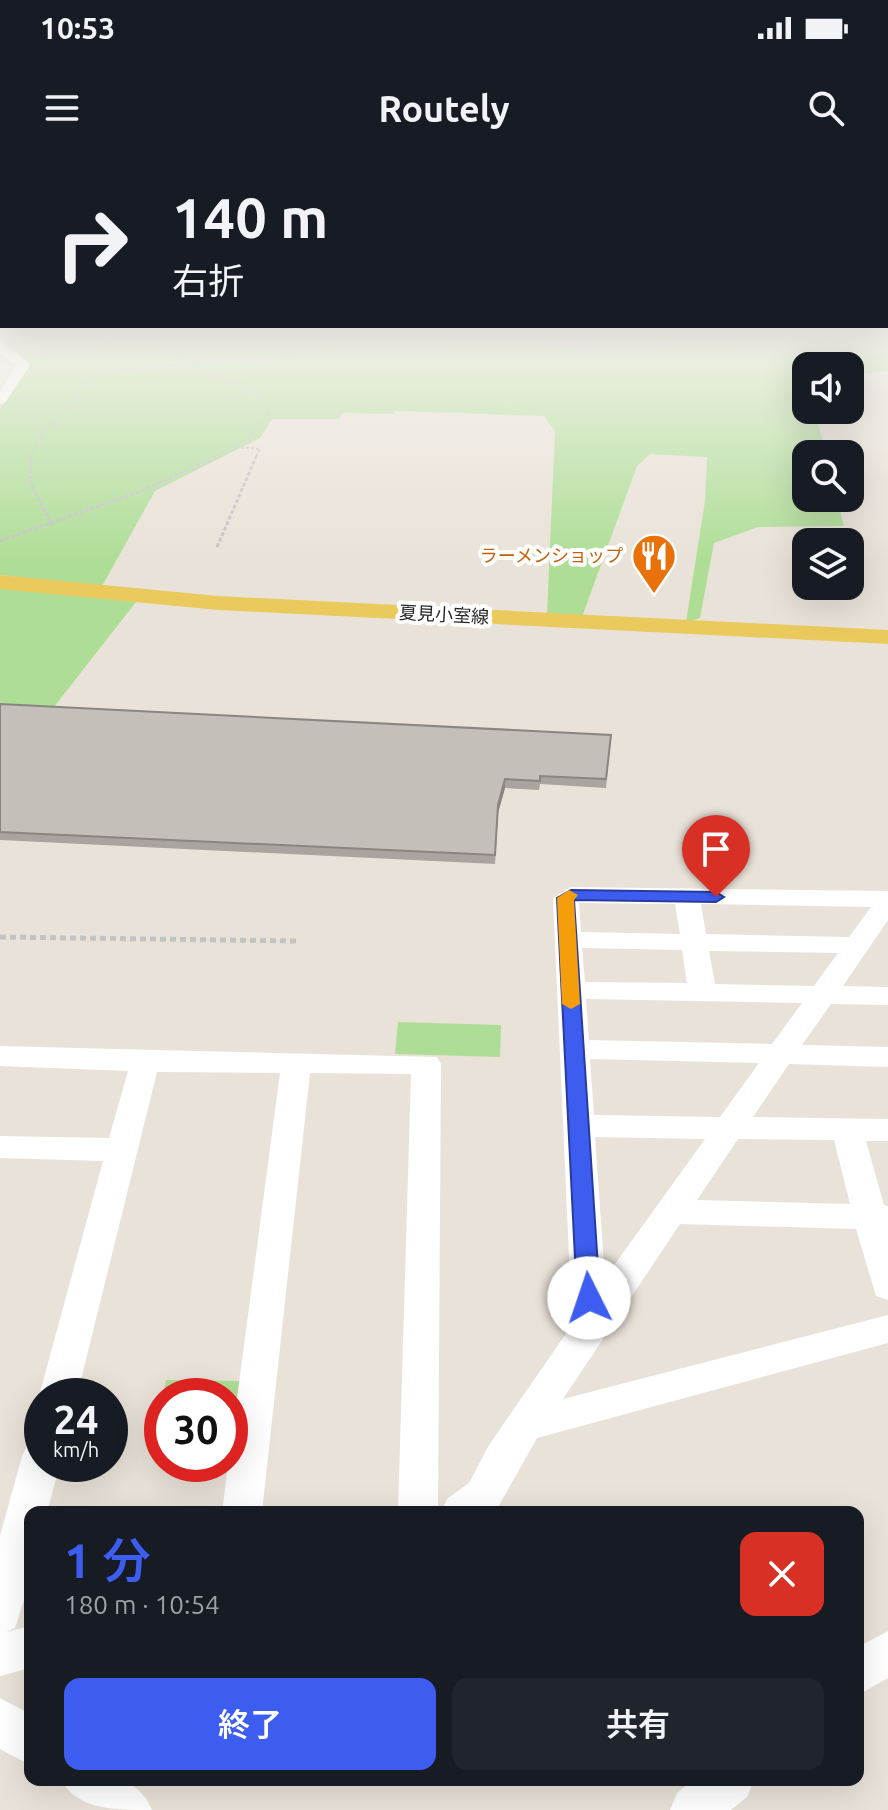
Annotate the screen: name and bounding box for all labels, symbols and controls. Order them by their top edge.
text: 10:53 [40,11,115,45]
icon: menu [40,86,84,130]
icon: search [804,86,848,130]
text: Routely [378,88,510,129]
text: 140 m [172,186,328,249]
icon: right [40,192,144,296]
text: 右折 [172,260,244,301]
map controls [792,352,864,600]
button: sound [792,352,864,424]
button: search [792,440,864,512]
button: layers [792,528,864,600]
restaurant icon: ラーメンショップ [630,532,678,595]
place label: ラーメンショップ [480,545,623,565]
street label: 夏見小室線 [399,602,490,626]
pin [682,815,750,897]
icon: arrive [694,827,738,871]
position arrow [547,1256,631,1340]
speed limit sign: 30 [144,1378,248,1482]
text: 24 [53,1397,99,1442]
text: km/h [53,1438,99,1461]
button: close [740,1532,824,1616]
text: 1 分 [64,1533,150,1587]
text: 180 m · 10:54 [64,1590,220,1619]
button: 終了 [64,1678,436,1770]
button: 共有 [452,1678,824,1770]

